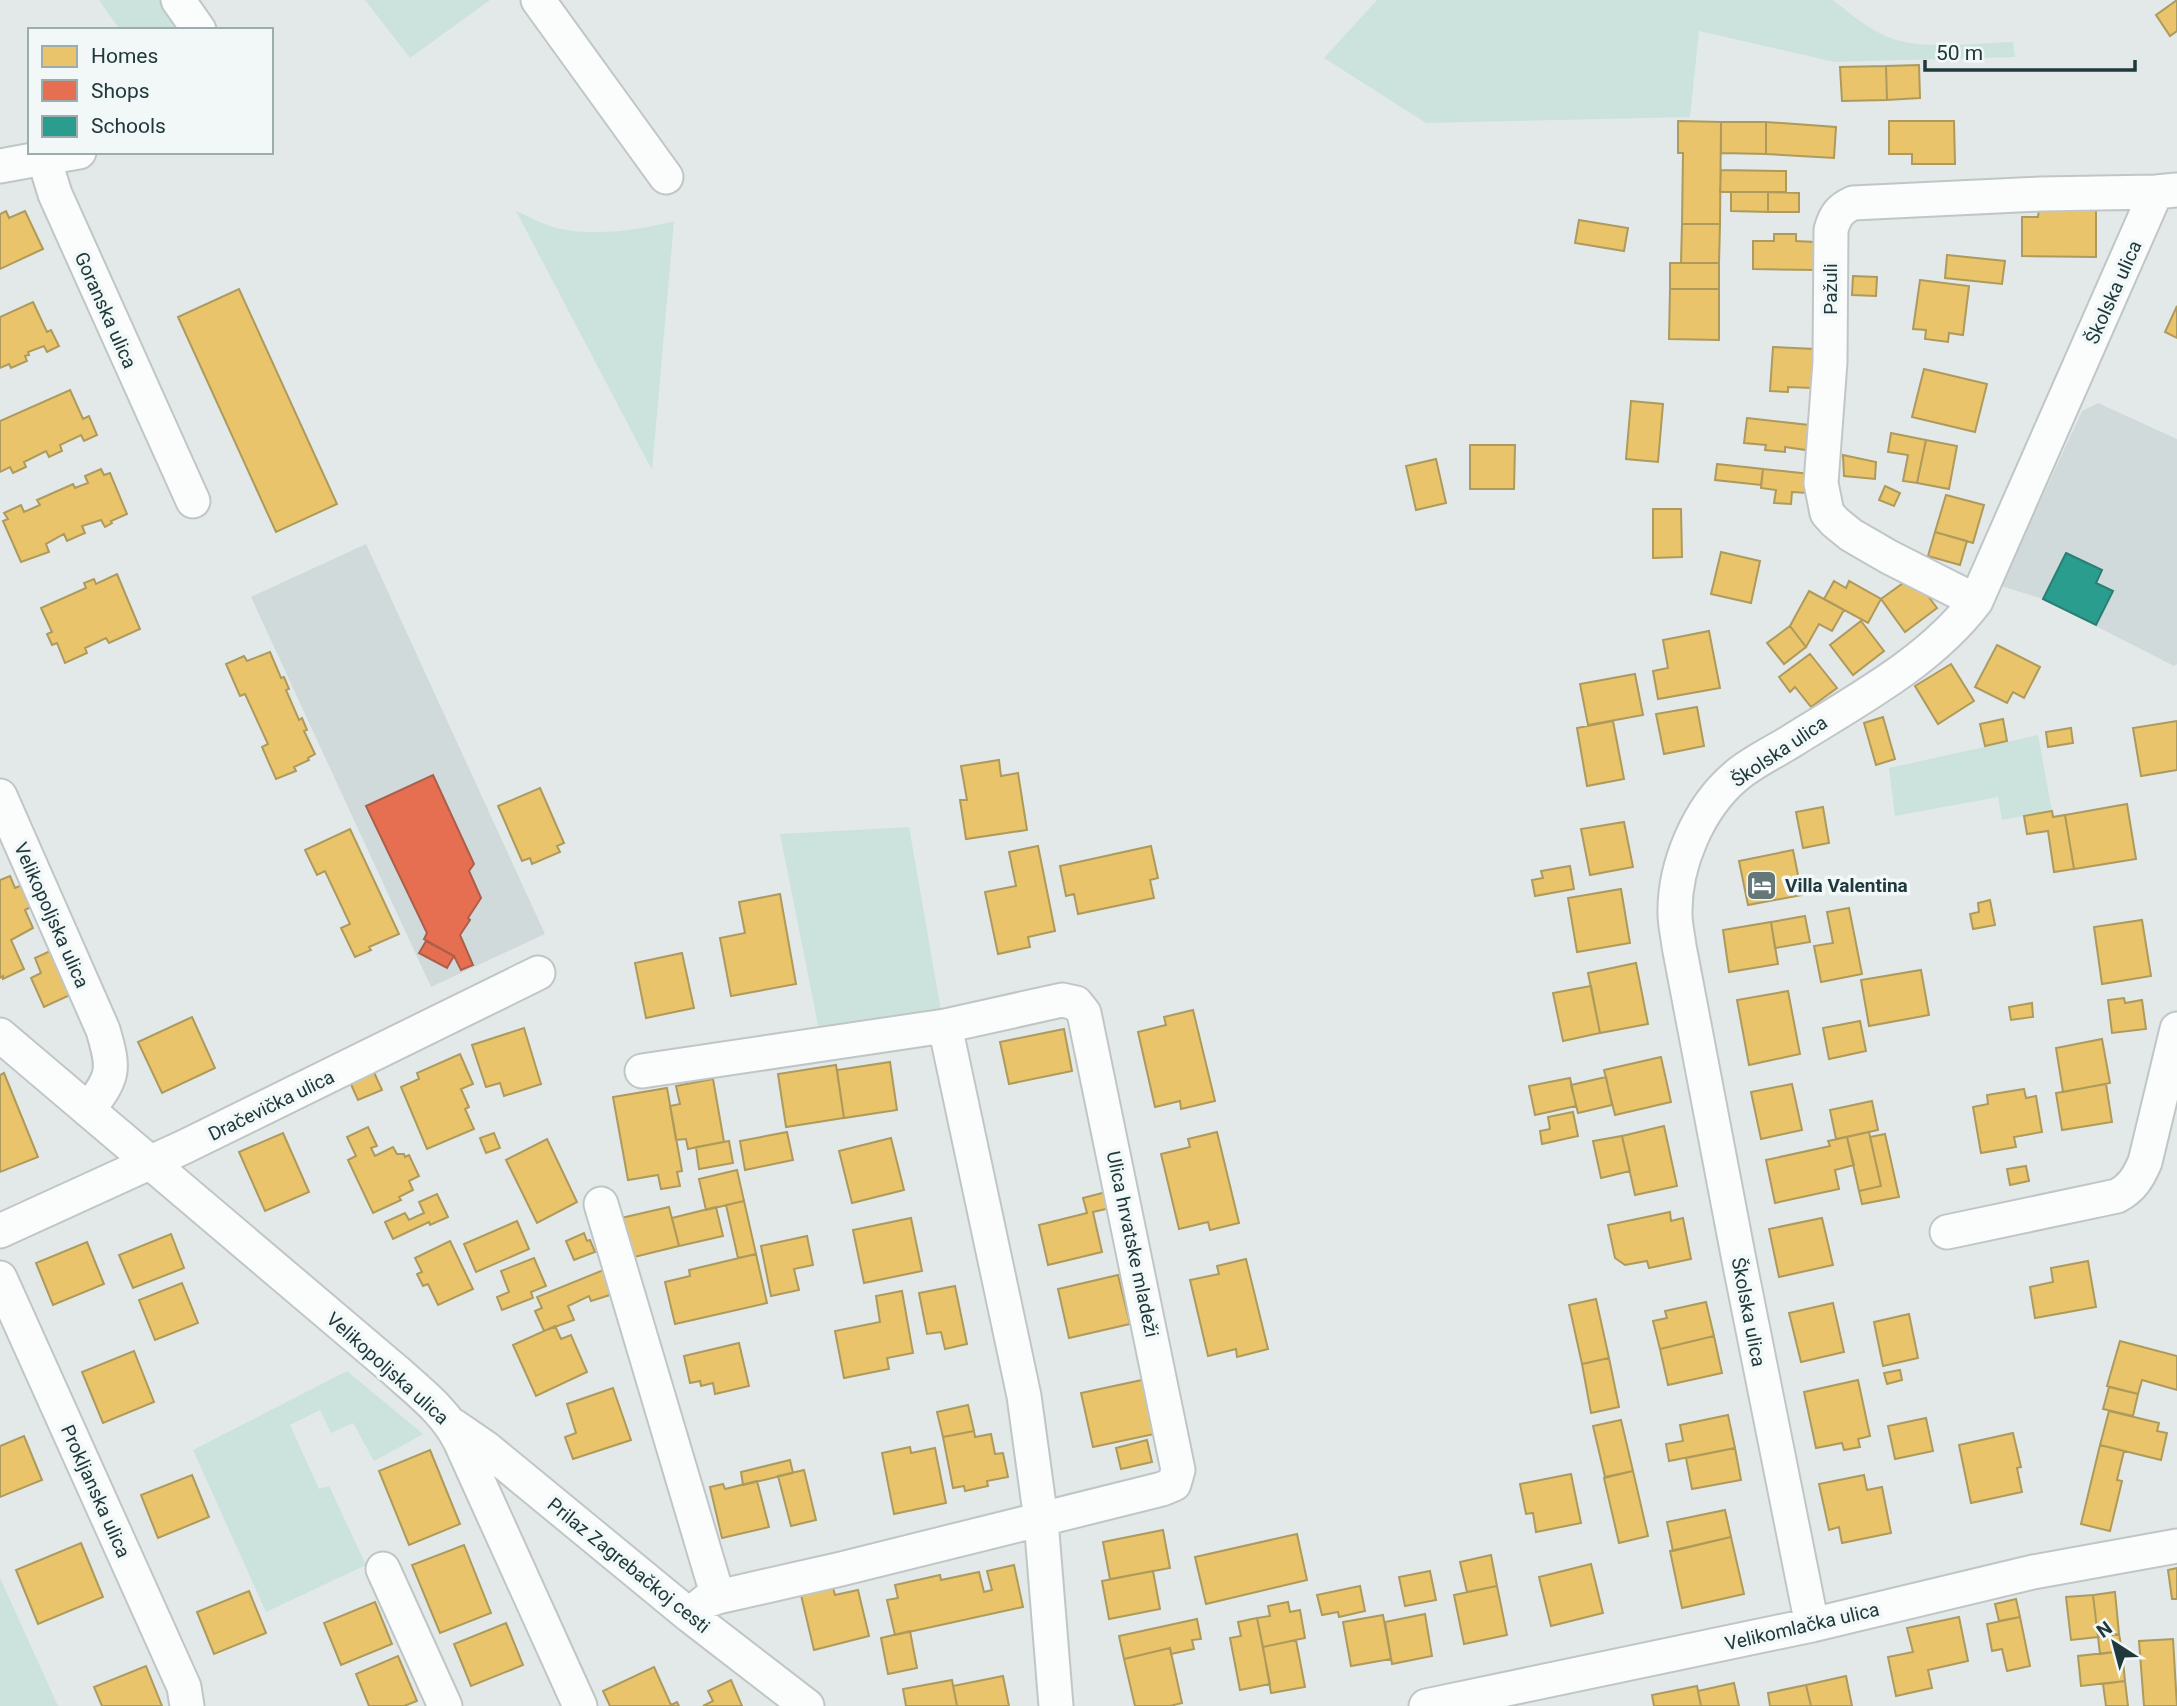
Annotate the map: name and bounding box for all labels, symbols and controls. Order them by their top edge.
legend [28,28,273,154]
scale bar [1925,28,2135,72]
text: 50 m [1936,41,1983,65]
text: Homes [91,44,158,68]
text: Shops [91,79,150,103]
text: Schools [91,114,166,138]
street label: Školska ulica [2080,237,2147,348]
street label: Goranska ulica [70,248,142,372]
street label: Pažuli [1819,263,1842,315]
street label: Školska ulica [1727,711,1832,792]
street label: Velikopoljska ulica [9,839,94,991]
hotel icon: Villa Valentina [1745,868,1779,902]
place label: Villa Valentina [1785,874,1908,897]
street label: Dračevička ulica [205,1065,338,1146]
street label: Ulica hrvatske mladeži [1102,1149,1163,1339]
street label: Školska ulica [1727,1255,1770,1369]
street label: Velikopoljska ulica [322,1307,454,1429]
street label: Prokljanska ulica [56,1421,135,1561]
street label: Prilaz Zagrebačkoj cesti [543,1493,714,1638]
street label: Velikomlačka ulica [1723,1598,1882,1655]
north arrow [2079,1608,2149,1678]
text: N [2092,1616,2116,1643]

